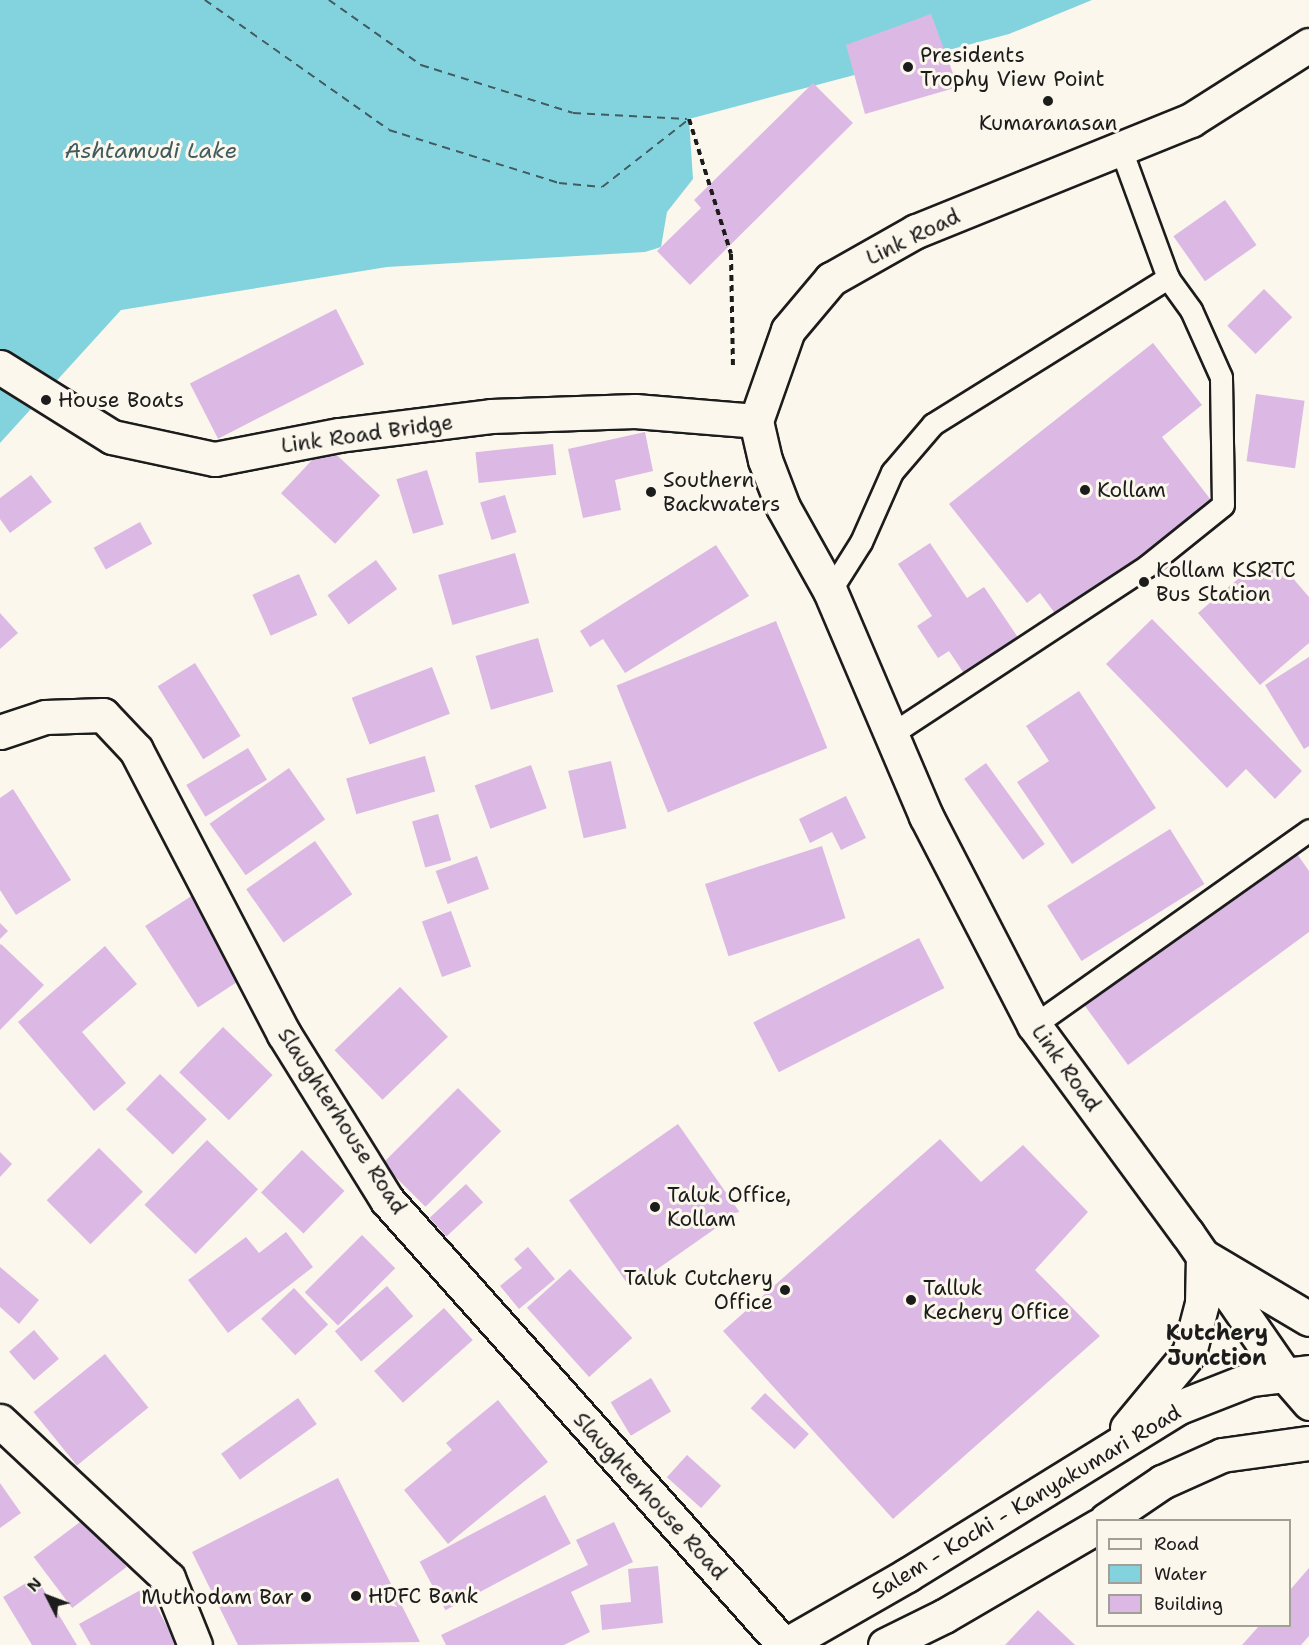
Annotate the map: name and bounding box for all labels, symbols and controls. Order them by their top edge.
place label: Presidents Trophy View Point [920,42,1105,92]
marker: Presidents Trophy View Point [901,60,915,74]
marker: Kumaranasan [1041,94,1055,108]
place label: Kumaranasan [979,110,1117,136]
water label: Ashtamudi Lake [65,138,237,164]
street label: Link Road [862,203,964,271]
place label: House Boats [58,387,184,413]
marker: House Boats [39,393,53,407]
street label: Link Road Bridge [279,409,455,459]
place label: Southern Backwaters [663,467,780,517]
place label: Kollam [1097,477,1166,503]
marker: Kollam [1078,483,1092,497]
marker: Southern Backwaters [644,485,658,499]
place label: Kollam KSRTC Bus Station [1156,557,1296,607]
marker: Kollam KSRTC Bus Station [1137,575,1151,589]
street label: Link Road [1026,1020,1106,1116]
street label: Slaughterhouse Road [272,1023,412,1219]
place label: Taluk Office, Kollam [667,1182,791,1232]
marker: Taluk Office, Kollam [648,1200,662,1214]
place label: Taluk Cutchery Office [624,1265,773,1315]
place label: Talluk Kechery Office [923,1275,1070,1325]
marker: Taluk Cutchery Office [778,1283,792,1297]
marker: Talluk Kechery Office [904,1293,918,1307]
district label: Kutchery Junction [1166,1319,1268,1370]
street label: Salem - Kochi - Kanyakumari Road [867,1399,1185,1605]
street label: Slaughterhouse Road [568,1407,732,1585]
legend [1096,1519,1291,1627]
text: Water [1154,1562,1207,1586]
north arrow [18,1567,78,1627]
text: N [22,1573,46,1596]
place label: HDFC Bank [368,1583,479,1609]
place label: Muthodam Bar [141,1584,294,1610]
marker: HDFC Bank [349,1589,363,1603]
marker: Muthodam Bar [299,1590,313,1604]
text: Building [1154,1592,1223,1616]

